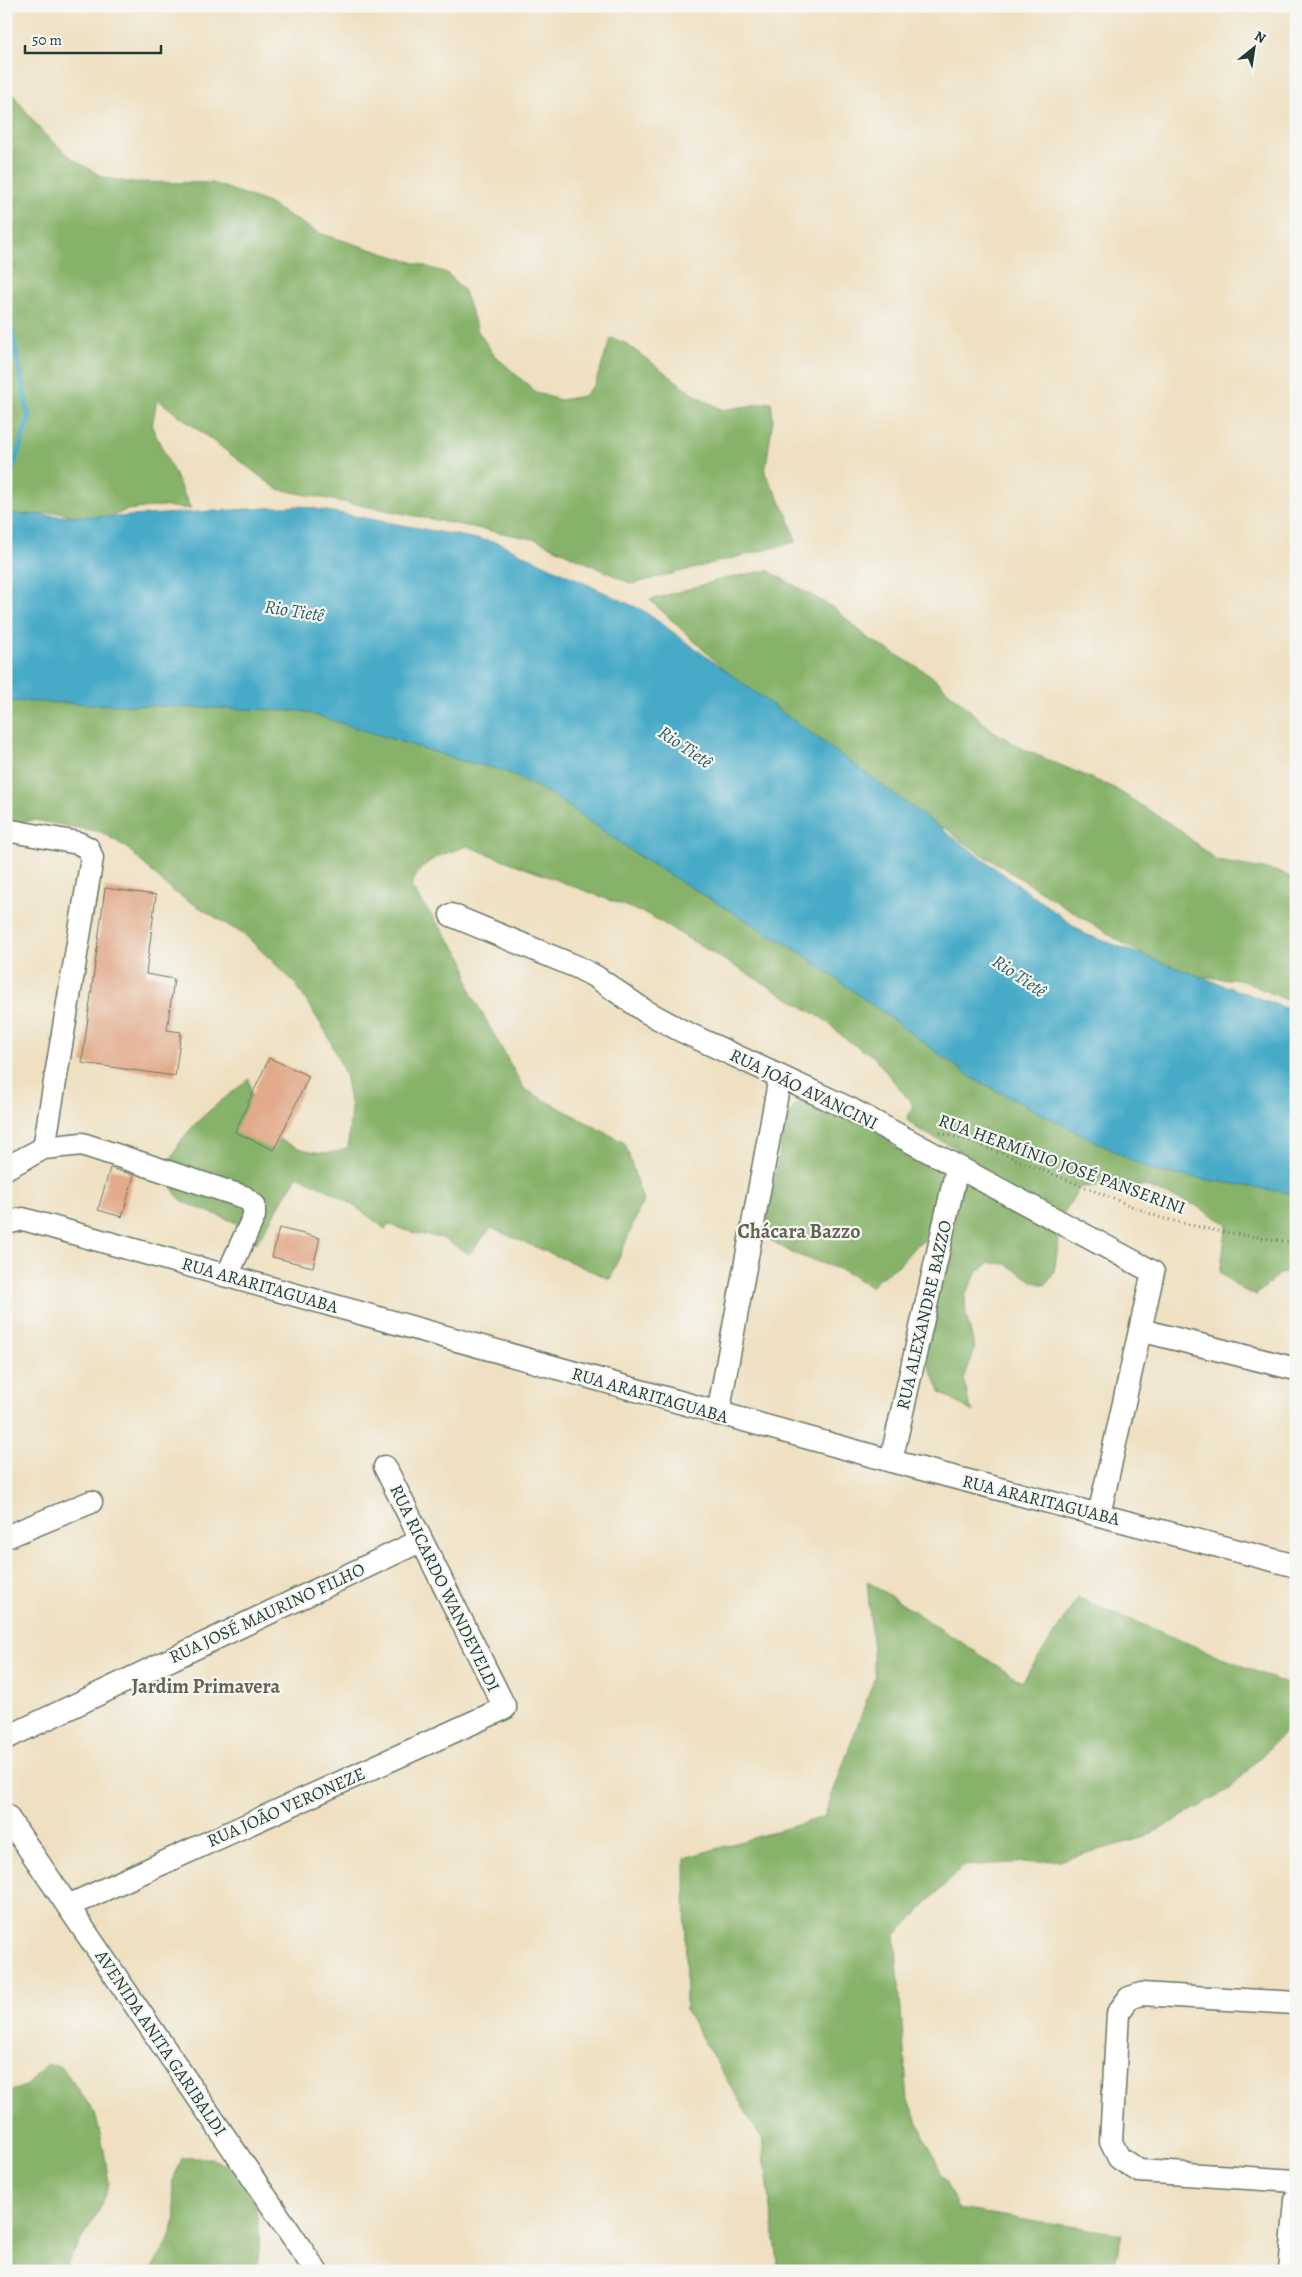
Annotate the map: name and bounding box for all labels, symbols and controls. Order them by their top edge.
scale bar [25,22,161,54]
north arrow [1230,22,1280,72]
text: N [1251,26,1269,48]
text: 50 m [32,30,62,50]
water label: Rio Tietê [263,594,327,629]
water label: Rio Tietê [653,720,718,775]
water label: Rio Tietê [987,949,1052,1004]
street label: RUA JOÃO AVANCINI [726,1043,882,1135]
street label: RUA HERMÍNIO JOSÉ PANSERINI [935,1108,1189,1220]
district label: Chácara Bazzo [738,1218,860,1245]
street label: RUA ALEXANDRE BAZZO [891,1218,957,1412]
street label: RUA ARARITAGUABA [179,1251,341,1319]
street label: RUA ARARITAGUABA [569,1361,731,1429]
street label: RUA ARARITAGUABA [960,1469,1123,1531]
street label: RUA RICARDO WANDEVELDI [384,1480,506,1696]
street label: RUA JOSÉ MAURINO FILHO [165,1557,369,1669]
district label: Jardim Primavera [132,1673,281,1700]
street label: RUA JOÃO VERONEZE [203,1761,369,1853]
street label: AVENIDA ANITA GARIBALDI [89,1944,232,2141]

